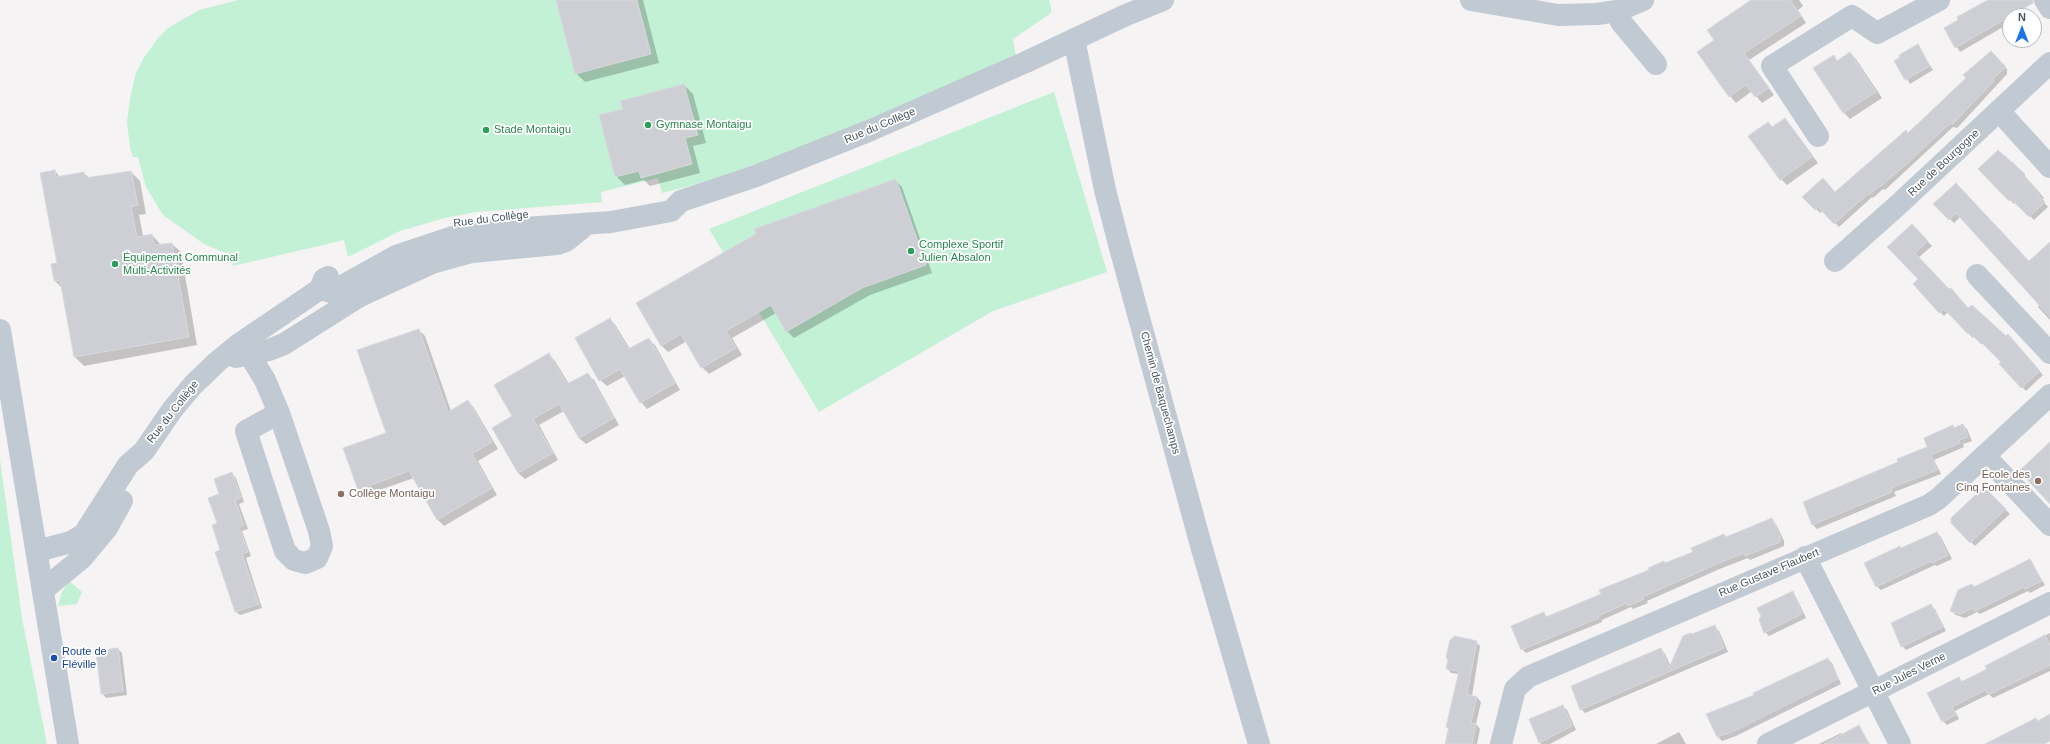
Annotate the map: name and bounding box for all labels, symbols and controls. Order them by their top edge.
north arrow [2002,8,2042,48]
text: N [2018,11,2026,23]
street label: Rue du Collège [843,105,917,147]
place label: Gymnase Montaigu [656,118,751,132]
marker: Gymnase Montaigu [643,120,653,130]
place label: Stade Montaigu [494,123,571,137]
marker: Stade Montaigu [481,125,491,135]
street label: Rue de Bourgogne [1906,127,1982,199]
street label: Rue du Collège [453,208,529,230]
place label: Complexe Sportif Julien Absalon [919,238,1003,264]
marker: Complexe Sportif Julien Absalon [906,246,916,256]
place label: Équipement Communal Multi-Activités [123,251,238,277]
marker: Équipement Communal Multi-Activités [110,259,120,269]
street label: Chemin de Baquechamps [1137,330,1183,456]
street label: Rue du Collège [144,378,202,446]
place label: École des Cinq Fontaines [1956,468,2030,494]
marker: École des Cinq Fontaines [2033,476,2043,486]
place label: Collège Montaigu [349,487,435,501]
marker: Collège Montaigu [336,489,346,499]
street label: Rue Gustave Flaubert [1717,546,1821,600]
place label: Route de Fléville [62,645,107,671]
street label: Rue Jules Verne [1870,650,1948,698]
marker: Route de Fléville [49,653,59,663]

